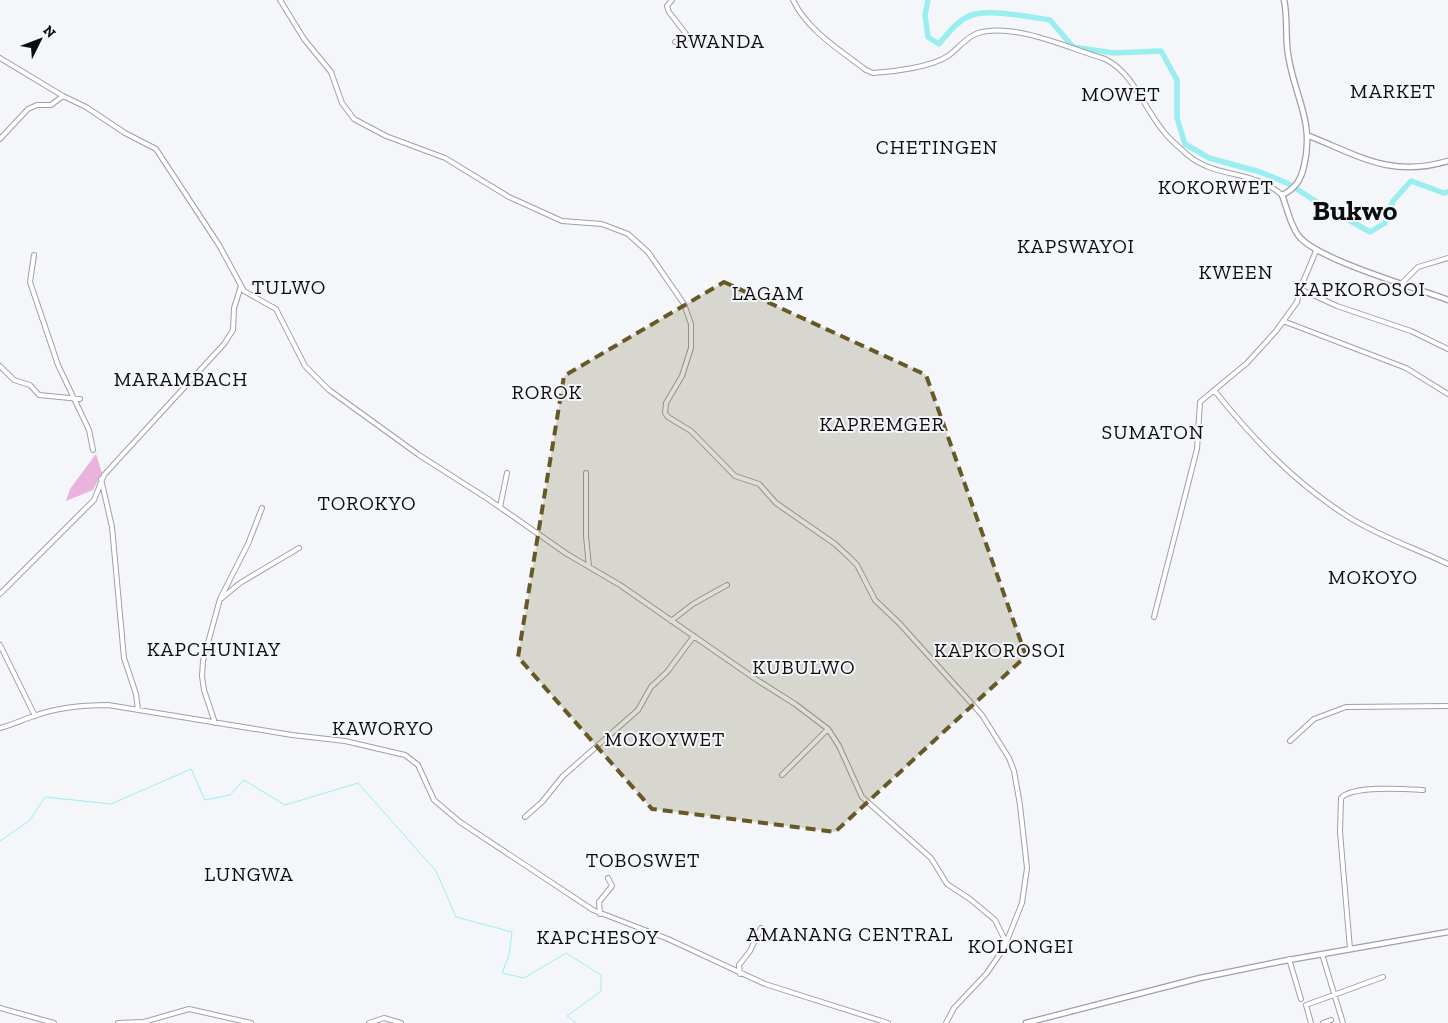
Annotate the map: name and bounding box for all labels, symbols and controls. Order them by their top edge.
north arrow [15,15,65,65]
text: N [39,22,59,42]
district label: RWANDA [675,29,765,53]
district label: MARKET [1350,79,1436,103]
district label: MOWET [1081,82,1161,106]
district label: CHETINGEN [876,135,998,159]
district label: KOKORWET [1158,175,1274,199]
district label: Bukwo [1313,194,1398,227]
district label: KAPSWAYOI [1017,234,1135,258]
district label: KWEEN [1199,260,1273,284]
district label: TULWO [252,275,326,299]
district label: KAPKOROSOI [1294,277,1426,301]
district label: LAGAM [732,281,804,305]
district label: MARAMBACH [114,367,248,391]
district label: ROROK [512,380,582,404]
district label: KAPREMGER [819,412,945,436]
district label: SUMATON [1102,420,1204,444]
district label: TOROKYO [317,491,417,515]
district label: MOKOYO [1328,565,1418,589]
district label: KAPCHUNIAY [147,637,281,661]
district label: KAPKOROSOI [934,638,1066,662]
district label: KUBULWO [752,655,856,679]
district label: KAWORYO [332,716,434,740]
district label: MOKOYWET [605,727,725,751]
district label: TOBOSWET [586,848,700,872]
district label: LUNGWA [204,862,294,886]
district label: AMANANG CENTRAL [747,922,953,946]
district label: KAPCHESOY [537,925,659,949]
district label: KOLONGEI [968,934,1074,958]

